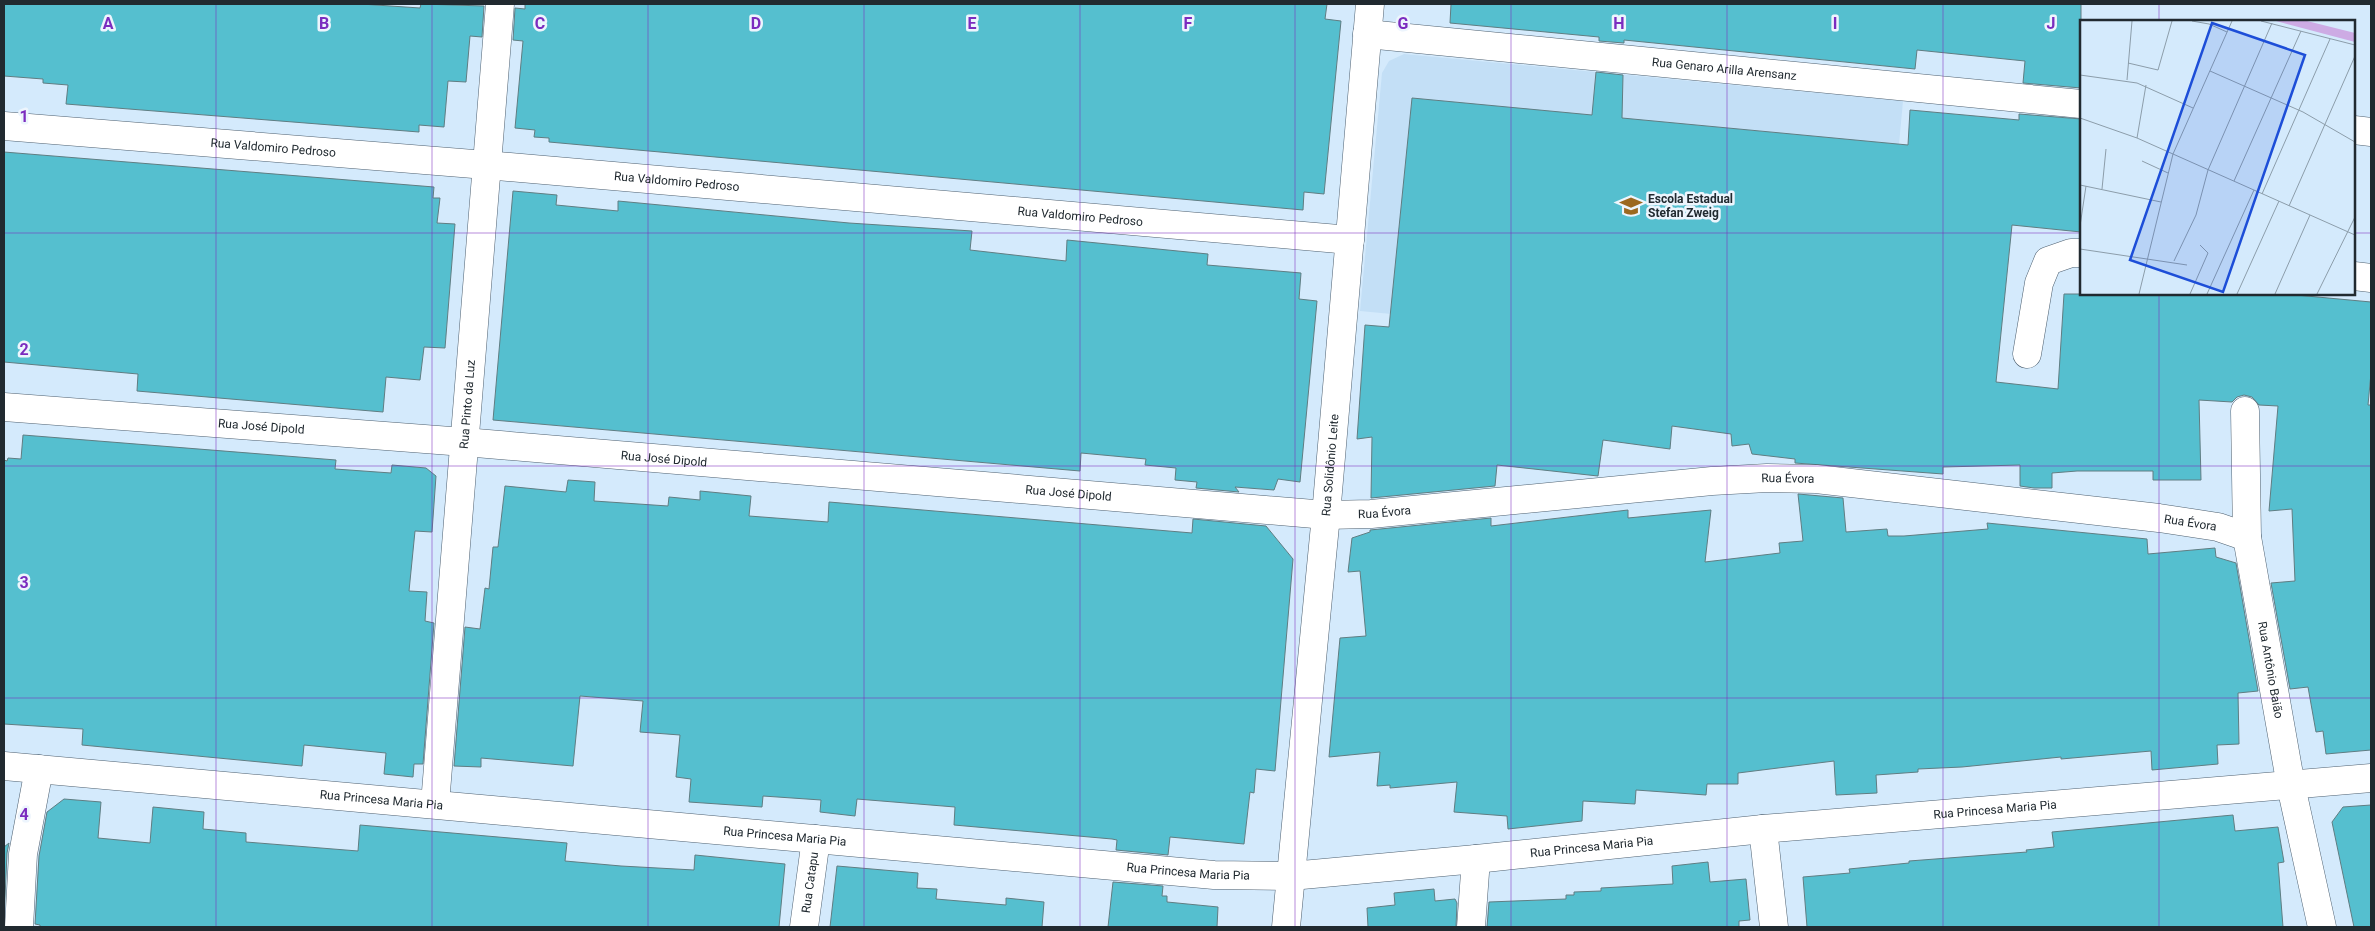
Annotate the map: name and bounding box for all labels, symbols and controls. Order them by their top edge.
text: A [103,14,114,33]
text: B [319,14,329,33]
text: C [535,14,545,33]
text: D [751,14,761,33]
text: E [968,14,977,33]
text: F [1184,14,1193,33]
text: G [1398,14,1409,33]
text: H [1613,14,1625,33]
text: I [1833,14,1837,33]
text: J [2047,14,2055,33]
inset map [2080,20,2355,295]
street label: Rua Genaro Arilla Arensanz [1651,55,1797,83]
text: 1 [19,107,29,126]
street label: Rua Valdomiro Pedroso [210,136,337,160]
street label: Rua Valdomiro Pedroso [613,169,740,194]
place label: Escola Estadual Stefan Zweig [1648,192,1733,220]
school or university icon: Escola Estadual Stefan Zweig [1618,193,1644,219]
street label: Rua Valdomiro Pedroso [1017,204,1144,229]
text: 2 [19,340,29,359]
street label: Rua Pinto da Luz [457,359,478,449]
street label: Rua Solidônio Leite [1319,413,1342,517]
street label: Rua José Dipold [218,416,305,437]
street label: Rua José Dipold [620,448,708,470]
street label: Rua Évora [1761,470,1815,486]
street label: Rua José Dipold [1025,483,1112,504]
street label: Rua Évora [1358,503,1412,521]
street label: Rua Évora [2163,512,2218,534]
text: 3 [19,573,29,592]
street label: Rua Antônio Baião [2255,620,2286,720]
street label: Rua Princesa Maria Pia [319,787,444,813]
street label: Rua Princesa Maria Pia [1933,797,2057,822]
text: 4 [19,805,29,824]
street label: Rua Princesa Maria Pia [723,824,847,849]
street label: Rua Princesa Maria Pia [1529,834,1654,860]
street label: Rua Catapu [799,851,821,914]
street label: Rua Princesa Maria Pia [1126,860,1250,882]

